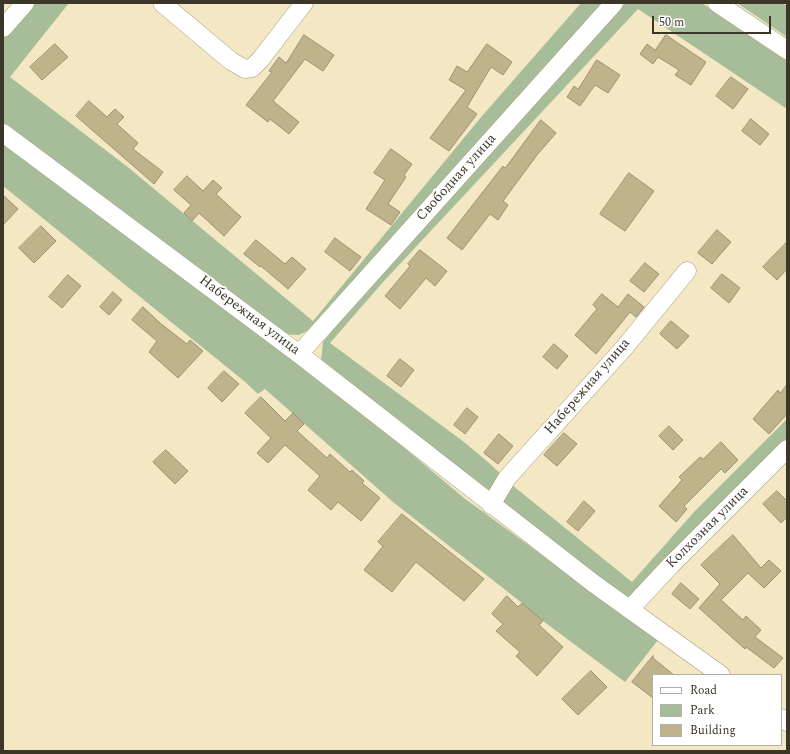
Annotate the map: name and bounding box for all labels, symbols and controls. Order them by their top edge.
scale bar [654,8,773,34]
text: 50 m [659,13,684,32]
street label: Свободная улица [413,131,501,225]
street label: Набережная улица [195,273,303,359]
street label: Набережная улица [542,335,634,439]
street label: Колхозная улица [663,483,753,573]
legend [652,674,782,746]
text: Road [690,681,717,700]
text: Park [690,701,715,720]
text: Building [690,721,736,740]

